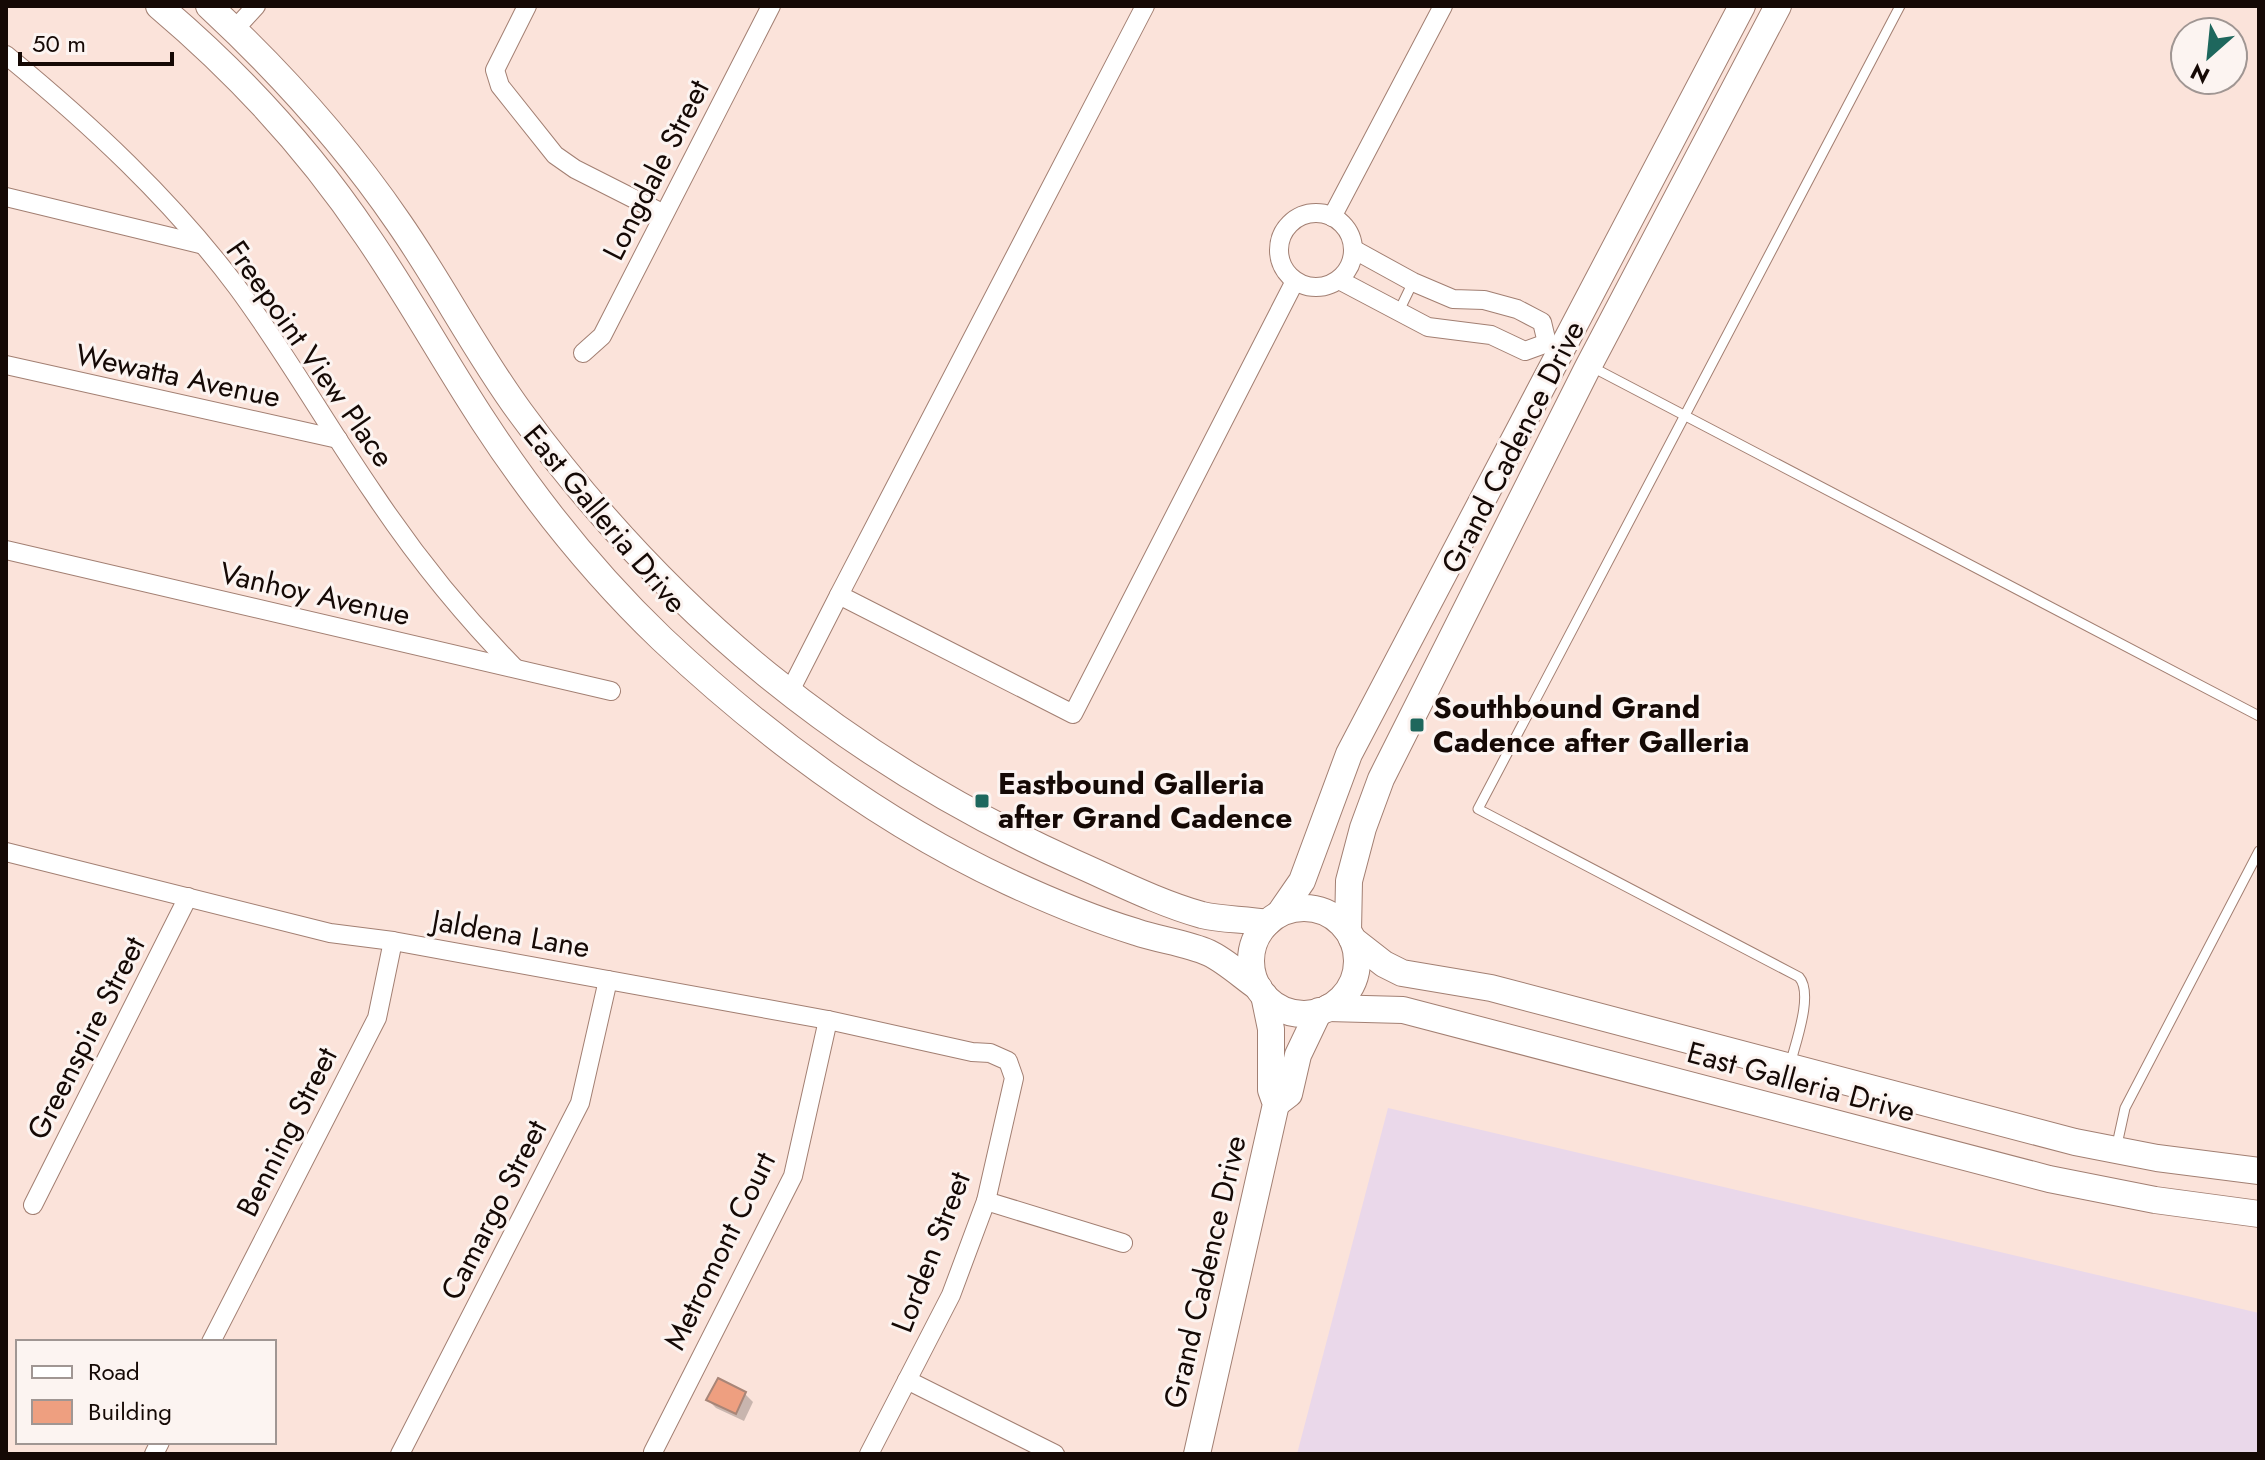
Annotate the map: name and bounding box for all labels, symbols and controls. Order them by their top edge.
scale bar [20,16,172,66]
north arrow [2169,16,2249,96]
text: 50 m [32,26,86,61]
text: N [2185,56,2215,92]
street label: Longdale Street [592,71,720,267]
street label: Freepoint View Place [216,232,405,476]
street label: Grand Cadence Drive [1430,313,1595,581]
street label: Wewatta Avenue [72,333,285,418]
street label: East Galleria Drive [514,415,697,622]
street label: Vanhoy Avenue [216,551,415,636]
place label: Southbound Grand Cadence after Galleria [1433,686,1749,763]
marker: Southbound Grand Cadence after Galleria [1408,716,1426,734]
place label: Eastbound Galleria after Grand Cadence [998,762,1292,839]
marker: Eastbound Galleria after Grand Cadence [973,792,991,810]
street label: Jaldena Lane [425,898,593,969]
street label: Greenspire Street [16,928,156,1147]
street label: East Galleria Drive [1682,1030,1920,1133]
street label: Benning Street [225,1039,348,1224]
street label: Camargo Street [430,1112,558,1307]
street label: Grand Cadence Drive [1152,1131,1257,1412]
street label: Metromont Court [653,1144,786,1357]
street label: Lorden Street [880,1164,981,1338]
legend [16,1340,276,1444]
text: Road [88,1354,140,1389]
text: Building [88,1394,172,1429]

